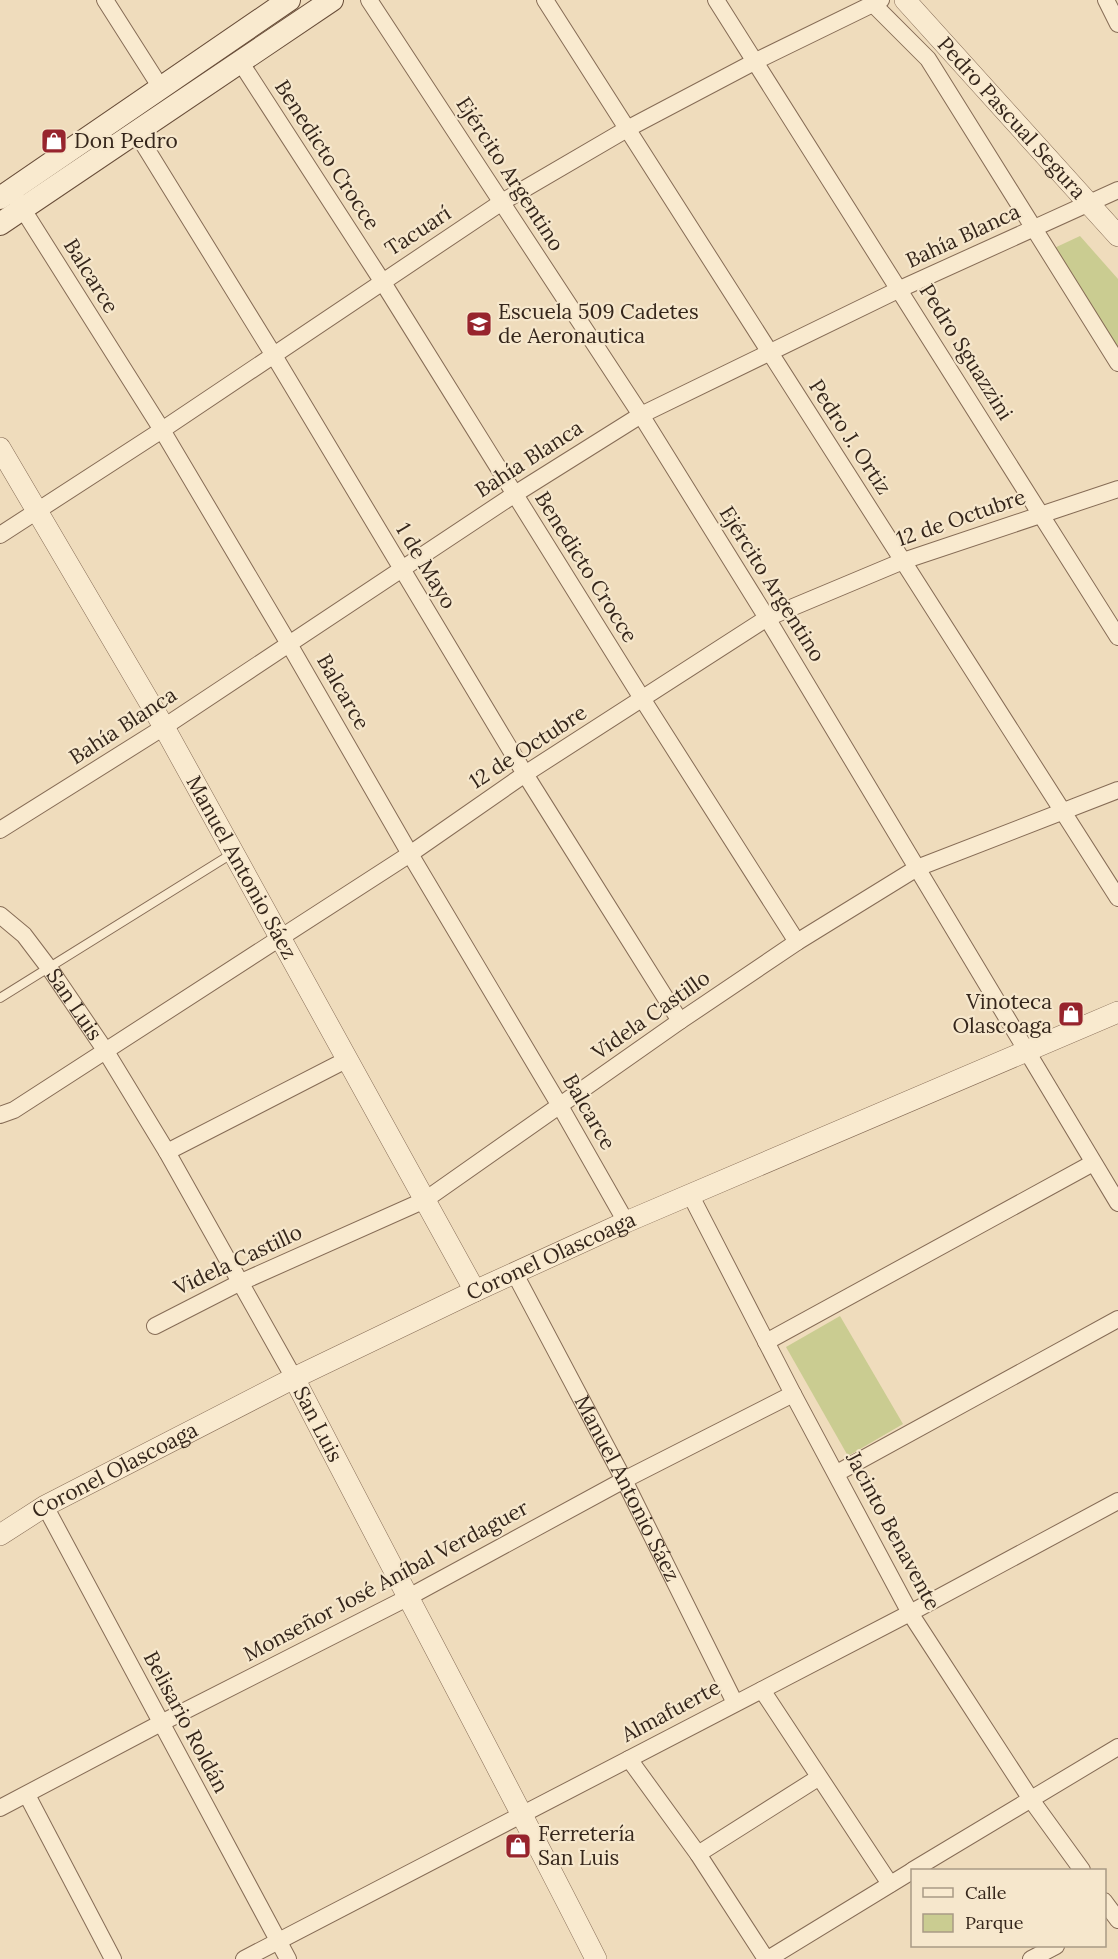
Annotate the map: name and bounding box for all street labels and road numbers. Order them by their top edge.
street label: Pedro Pascual Segura [932,31,1092,205]
street label: Benedicto Crocce [269,75,386,235]
street label: Ejército Argentino [450,91,570,256]
street label: Bahía Blanca [901,197,1024,274]
street label: Tacuarí [380,199,456,262]
street label: Balcarce [58,233,125,318]
street label: Pedro Sguazzini [914,279,1019,425]
street label: Pedro J. Ortiz [803,374,898,499]
street label: Bahía Blanca [470,414,588,503]
street label: 12 de Octubre [893,483,1029,552]
street label: Benedicto Crocce [529,486,644,647]
street label: Ejército Argentino [714,501,831,667]
street label: 1 de Mayo [390,518,463,614]
street label: Balcarce [311,649,376,734]
street label: Bahía Blanca [64,681,182,770]
street label: 12 de Octubre [464,699,592,795]
street label: Manuel Antonio Sáez [180,771,303,964]
street label: San Luis [41,963,109,1046]
street label: Videla Castillo [586,964,715,1066]
street label: Balcarce [557,1069,622,1154]
street label: Coronel Olascoaga [462,1205,640,1306]
street label: Videla Castillo [169,1218,306,1301]
street label: San Luis [288,1382,349,1466]
street label: Manuel Antonio Sáez [569,1390,686,1586]
street label: Coronel Olascoaga [26,1416,202,1524]
street label: Jacinto Benavente [840,1446,947,1615]
street label: Monseñor José Aníbal Verdaguer [239,1494,533,1667]
street label: Belisario Roldán [138,1646,235,1797]
street label: Almafuerte [616,1673,725,1748]

